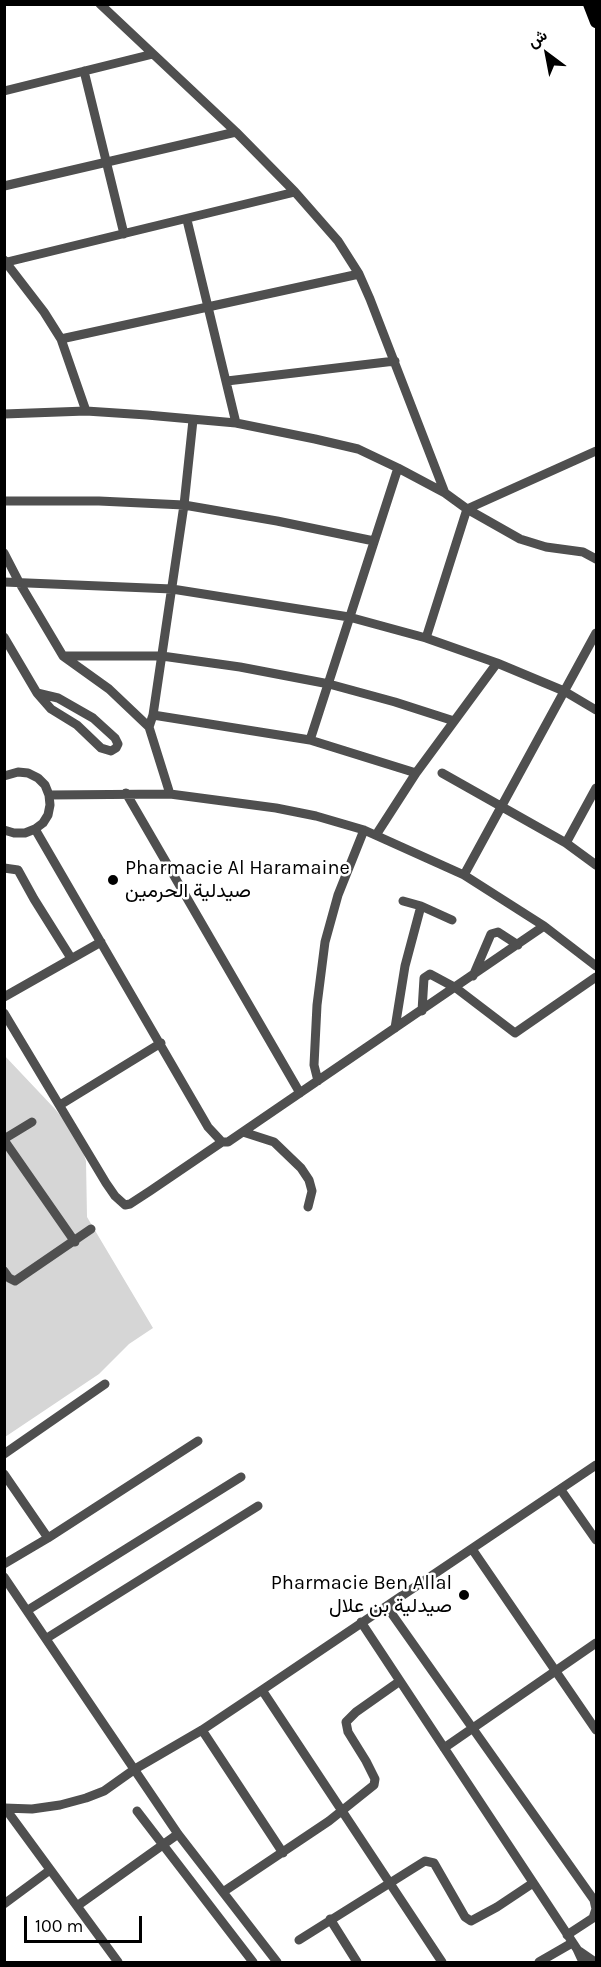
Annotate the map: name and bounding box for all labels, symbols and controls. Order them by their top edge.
north arrow [517,24,577,84]
text: ش [524,25,550,51]
place label: Pharmacie Al Haramaine صيدلية الحرمين [125,856,350,903]
marker: Pharmacie Al Haramaine صيدلية الحرمين [106,873,120,887]
place label: Pharmacie Ben Allal صيدلية بن علال [271,1571,452,1618]
marker: Pharmacie Ben Allal صيدلية بن علال [457,1588,471,1602]
scale bar [27,1904,146,1942]
text: 100 m [35,1915,83,1937]

